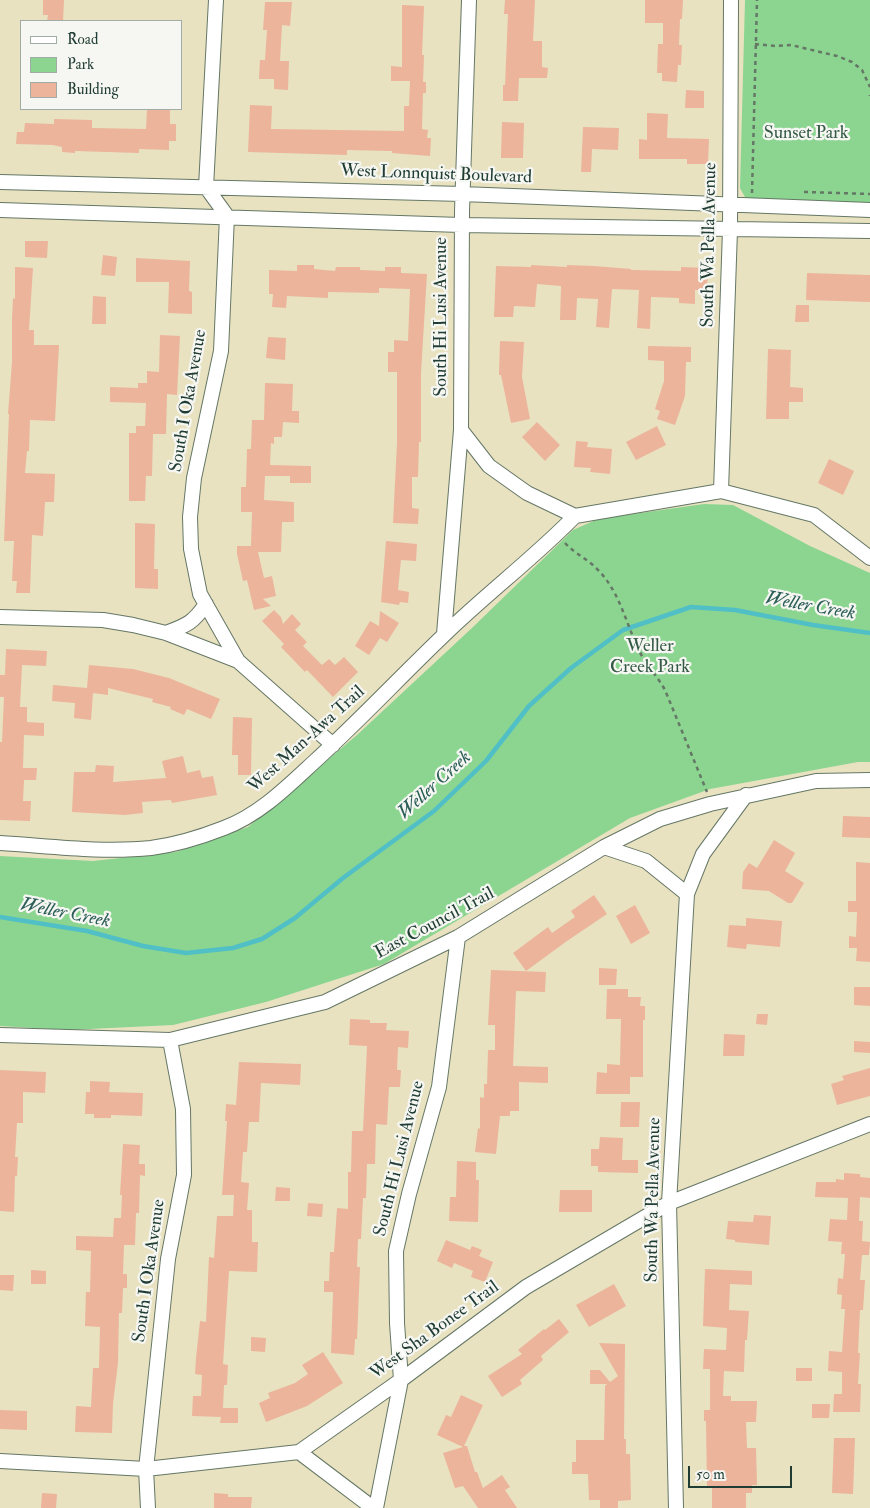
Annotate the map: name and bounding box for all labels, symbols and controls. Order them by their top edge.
legend [20,20,182,110]
text: Road [67,30,98,49]
text: Park [67,55,94,74]
text: Building [67,80,119,99]
park label: Sunset Park [764,123,848,145]
street label: West Lonnquist Boulevard [340,161,532,189]
street label: South Wa Pella Avenue [698,162,722,328]
street label: South Hi Lusi Avenue [431,237,453,397]
street label: South I Oka Avenue [166,328,212,474]
water label: Weller Creek [763,588,857,626]
park label: Weller Creek Park [610,636,690,679]
street label: West Man-Awa Trail [244,682,370,798]
water label: Weller Creek [394,747,476,825]
street label: East Council Trail [372,883,498,965]
water label: Weller Creek [18,894,112,934]
street label: South Hi Lusi Avenue [370,1079,430,1239]
street label: South Wa Pella Avenue [642,1117,666,1283]
street label: South I Oka Avenue [129,1198,171,1344]
street label: West Sha Bonee Trail [366,1277,504,1385]
scale bar [690,1456,794,1488]
text: 50 m [696,1465,725,1484]

